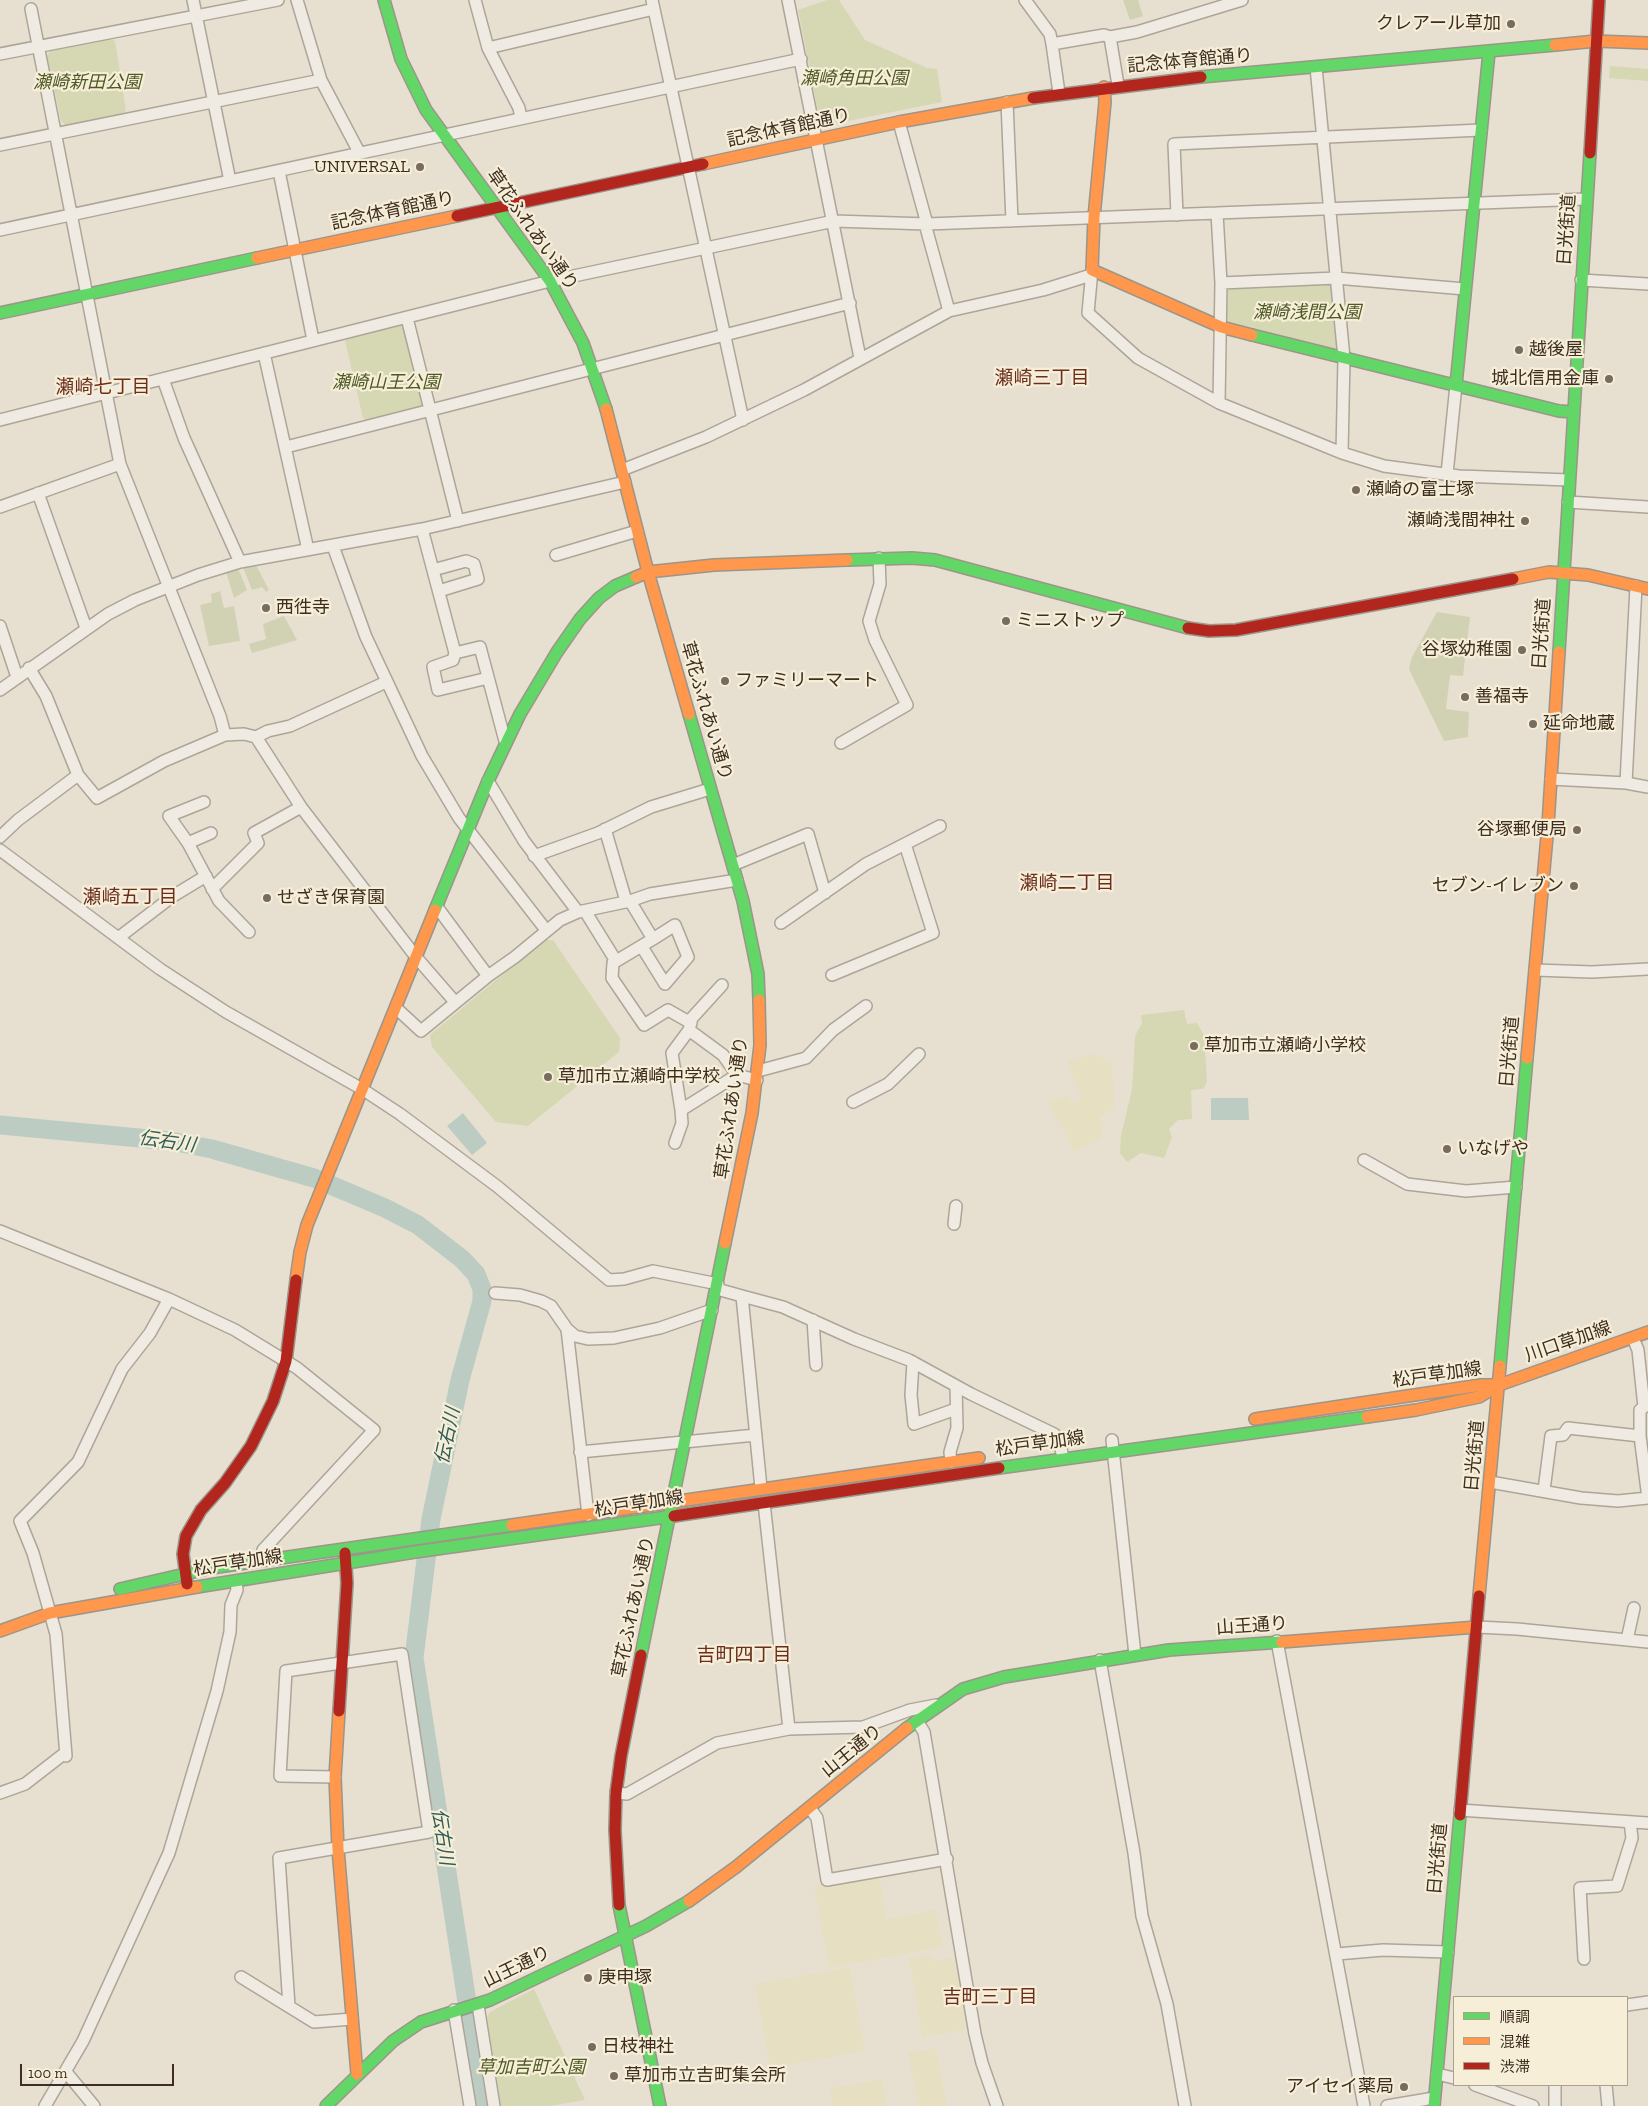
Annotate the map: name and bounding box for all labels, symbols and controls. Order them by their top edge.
place label: クレアール草加 [1376,13,1501,35]
marker: クレアール草加 [1505,18,1517,30]
street label: 記念体育館通り [1126,45,1254,77]
park label: 瀬崎角田公園 [800,68,908,90]
park label: 瀬崎新田公園 [33,72,141,94]
street label: 記念体育館通り [725,104,853,152]
place label: UNIVERSAL [314,156,410,178]
marker: UNIVERSAL [414,161,426,173]
street label: 草花ふれあい通り [482,165,582,295]
street label: 記念体育館通り [329,187,457,235]
street label: 日光街道 [1554,193,1580,267]
park label: 瀬崎浅間公園 [1253,302,1361,324]
place label: 越後屋 [1529,339,1583,361]
marker: 越後屋 [1513,344,1525,356]
district label: 瀬崎三丁目 [995,368,1089,390]
place label: 城北信用金庫 [1491,368,1599,390]
park label: 瀬崎山王公園 [332,372,440,394]
marker: 城北信用金庫 [1603,373,1615,385]
district label: 瀬崎七丁目 [56,377,150,399]
place label: 瀬崎の富士塚 [1366,479,1474,501]
marker: 瀬崎の富士塚 [1350,484,1362,496]
place label: 瀬崎浅間神社 [1407,510,1515,532]
marker: 瀬崎浅間神社 [1519,515,1531,527]
place label: 西徃寺 [276,597,330,619]
street label: 日光街道 [1529,597,1555,671]
marker: 西徃寺 [260,602,272,614]
place label: ミニストップ [1016,610,1124,632]
marker: ミニストップ [1000,615,1012,627]
street label: 草花ふれあい通り [676,639,736,783]
place label: 谷塚幼稚園 [1422,639,1512,661]
marker: 谷塚幼稚園 [1516,644,1528,656]
place label: ファミリーマート [735,670,879,692]
marker: ファミリーマート [719,675,731,687]
place label: 善福寺 [1475,686,1529,708]
marker: 善福寺 [1459,691,1471,703]
place label: 延命地蔵 [1543,713,1615,735]
marker: 延命地蔵 [1527,718,1539,730]
place label: 谷塚郵便局 [1477,819,1567,841]
marker: 谷塚郵便局 [1571,824,1583,836]
district label: 瀬崎二丁目 [1020,873,1114,895]
place label: セブン-イレブン [1432,875,1564,897]
marker: セブン-イレブン [1568,880,1580,892]
district label: 瀬崎五丁目 [83,887,177,909]
place label: せざき保育園 [277,887,385,909]
marker: せざき保育園 [261,892,273,904]
street label: 日光街道 [1496,1015,1524,1089]
street label: 草花ふれあい通り [711,1035,753,1181]
place label: 草加市立瀬崎小学校 [1204,1035,1366,1057]
marker: 草加市立瀬崎小学校 [1188,1040,1200,1052]
place label: 草加市立瀬崎中学校 [558,1066,720,1088]
marker: 草加市立瀬崎中学校 [542,1071,554,1083]
water label: 伝右川 [137,1127,197,1157]
place label: いなげや [1457,1138,1529,1160]
marker: いなげや [1441,1143,1453,1155]
street label: 川口草加線 [1522,1317,1614,1367]
street label: 松戸草加線 [1391,1358,1483,1392]
water label: 伝右川 [431,1406,465,1466]
street label: 日光街道 [1461,1419,1489,1493]
street label: 松戸草加線 [994,1427,1086,1461]
street label: 松戸草加線 [593,1486,685,1522]
street label: 草花ふれあい通り [608,1534,660,1680]
street label: 松戸草加線 [192,1545,284,1581]
street label: 山王通り [1215,1613,1289,1639]
district label: 吉町四丁目 [697,1645,791,1667]
street label: 山王通り [817,1720,887,1782]
water label: 伝右川 [426,1807,458,1867]
street label: 日光街道 [1424,1822,1452,1896]
street label: 山王通り [480,1942,554,1992]
place label: 庚申塚 [598,1967,652,1989]
marker: 庚申塚 [582,1972,594,1984]
district label: 吉町三丁目 [943,1987,1037,2009]
legend [1453,1996,1628,2086]
text: 順調 [1500,2008,1530,2026]
text: 混雑 [1500,2033,1530,2051]
place label: 日枝神社 [602,2036,674,2058]
marker: 日枝神社 [586,2041,598,2053]
scale bar [22,2054,176,2086]
park label: 草加吉町公園 [477,2057,585,2079]
text: 渋滞 [1500,2058,1530,2076]
text: 100 m [28,2064,67,2082]
place label: 草加市立吉町集会所 [624,2065,786,2087]
marker: 草加市立吉町集会所 [608,2070,620,2082]
place label: アイセイ薬局 [1286,2076,1394,2098]
marker: アイセイ薬局 [1398,2081,1410,2093]

